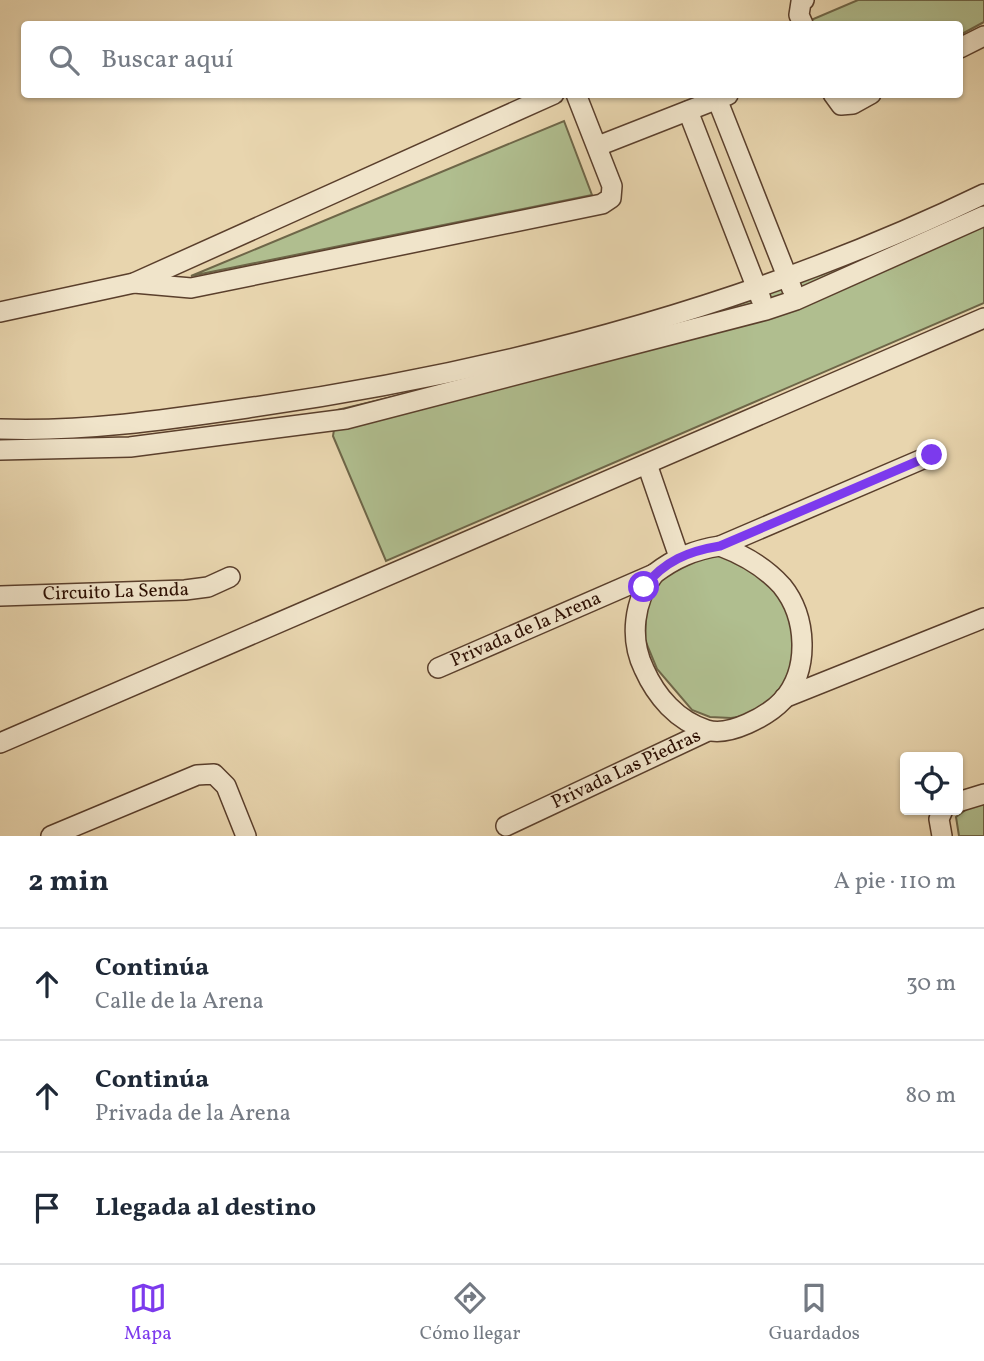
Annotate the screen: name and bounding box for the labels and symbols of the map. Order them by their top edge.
route end [916,439,947,470]
route start [628,571,659,602]
street label: Circuito La Senda [42,577,190,608]
street label: Privada de la Arena [447,585,605,674]
street label: Privada Las Piedras [547,723,705,816]

